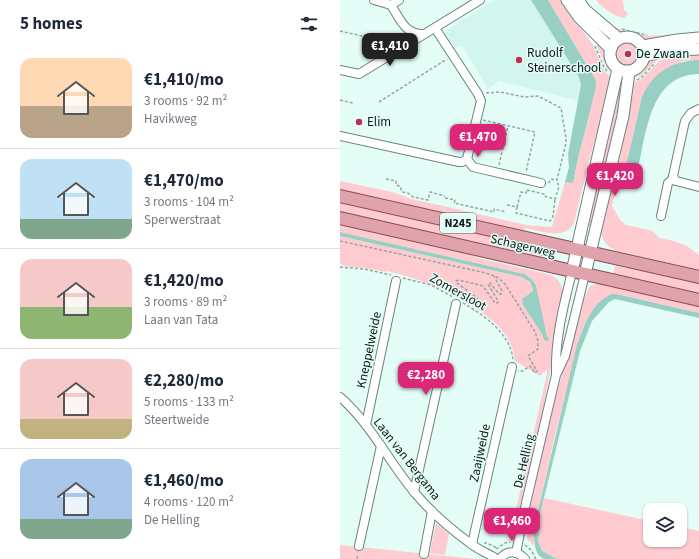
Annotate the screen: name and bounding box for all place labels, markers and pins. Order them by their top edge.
pin: €1,410 [357,33,423,67]
place label: Rudolf Steinerschool [527,44,601,77]
place label: De Zwaan [636,45,689,63]
marker: De Zwaan [623,49,633,59]
marker: Rudolf Steinerschool [514,55,524,65]
place label: Elim [367,113,391,131]
marker: Elim [354,117,364,127]
pin: €1,470 [445,124,511,158]
pin: €1,420 [582,163,648,197]
pin: €2,280 [393,362,459,396]
pin: €1,460 [479,508,545,542]

